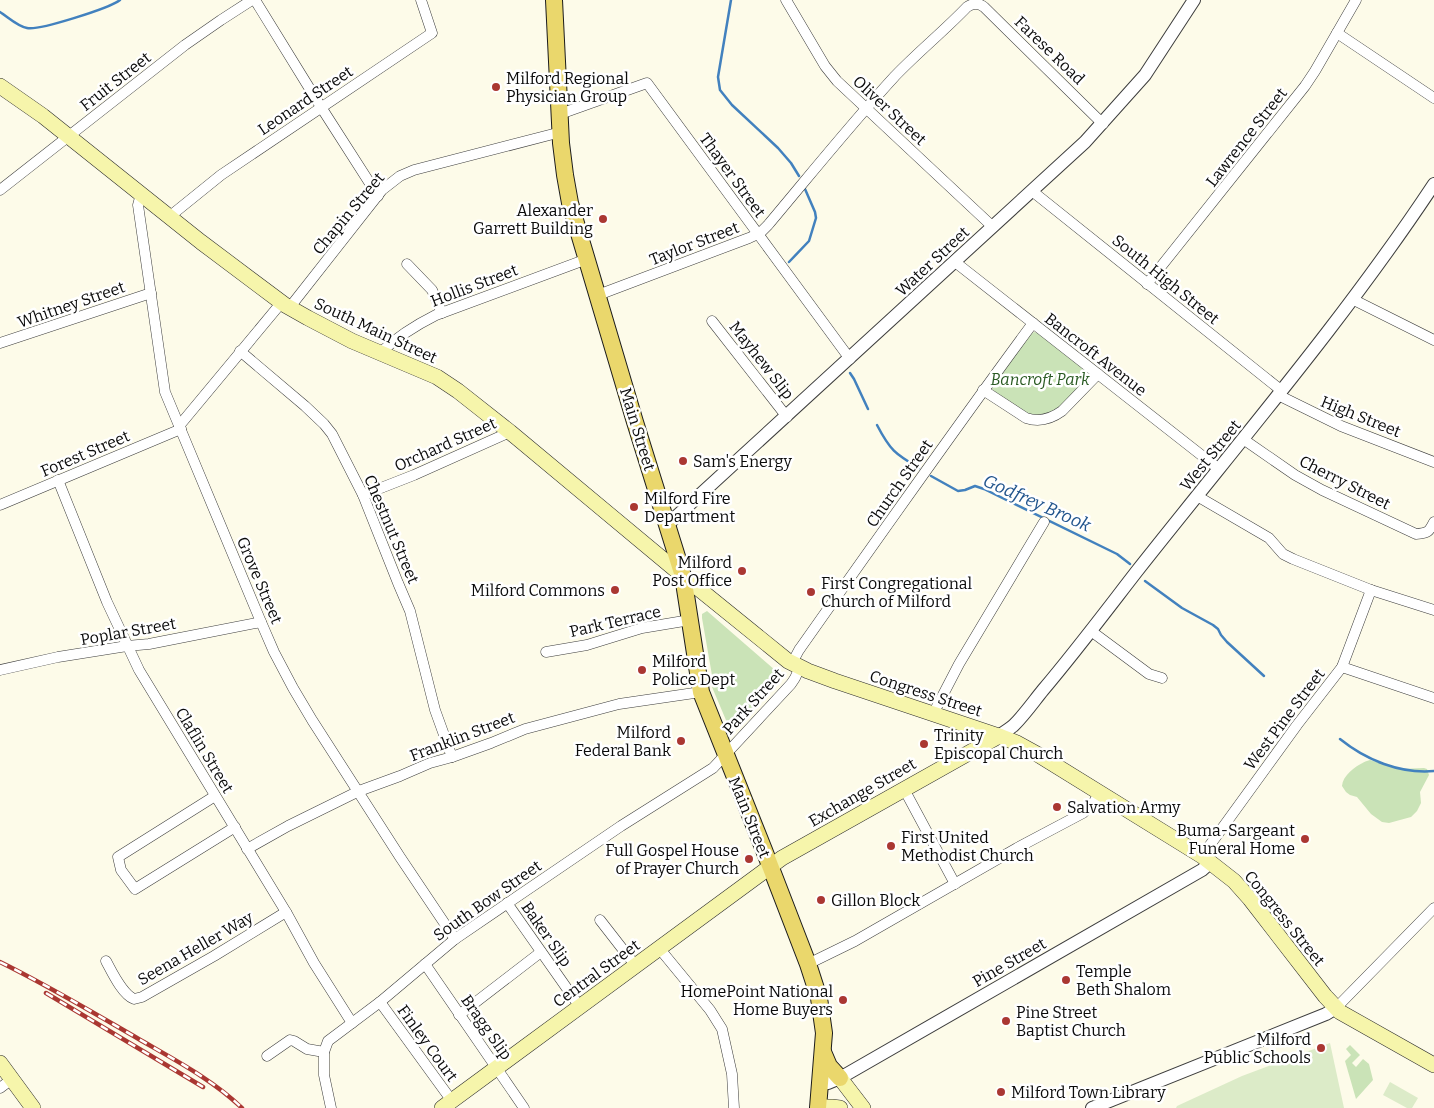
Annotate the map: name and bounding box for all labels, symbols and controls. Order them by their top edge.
street label: Farese Road [1011,12,1089,89]
street label: Fruit Street [76,48,155,115]
street label: Leonard Street [254,62,356,139]
place label: Milford Regional Physician Group [506,69,629,106]
street label: Oliver Street [849,72,930,149]
marker: Milford Regional Physician Group [490,81,502,93]
street label: Lawrence Street [1202,84,1291,191]
street label: Thayer Street [696,129,770,221]
street label: Chapin Street [309,168,388,258]
place label: Alexander Garrett Building [473,201,593,238]
marker: Alexander Garrett Building [597,213,609,225]
street label: Taylor Street [647,218,742,269]
street label: Water Street [892,222,973,300]
street label: South High Street [1108,231,1223,328]
street label: Hollis Street [428,260,521,311]
street label: Whitney Street [15,277,127,332]
street label: South Main Street [311,294,440,367]
street label: Bancroft Avenue [1041,309,1150,400]
street label: Mayhew Slip [725,318,798,403]
park label: Bancroft Park [990,370,1090,389]
street label: Main Street [616,385,659,473]
street label: High Street [1318,392,1404,441]
street label: Orchard Street [391,413,499,475]
street label: West Street [1176,416,1245,495]
street label: Forest Street [38,426,133,481]
street label: Church Street [862,436,937,531]
street label: Cherry Street [1296,451,1394,514]
place label: Sam's Energy [693,452,792,471]
marker: Sam's Energy [677,455,689,467]
water label: Godfrey Brook [980,469,1095,537]
street label: Chestnut Street [360,472,423,587]
place label: Milford Fire Department [644,489,735,526]
marker: Milford Fire Department [628,501,640,513]
street label: Grove Street [233,534,286,627]
place label: Milford Post Office [652,553,733,590]
marker: Milford Post Office [736,565,748,577]
place label: First Congregational Church of Milford [821,574,973,611]
place label: Milford Commons [471,581,605,600]
marker: Milford Commons [609,584,621,596]
marker: First Congregational Church of Milford [805,586,817,598]
street label: Park Terrace [568,602,663,641]
street label: Poplar Street [79,614,178,649]
place label: Milford Police Dept [652,652,735,689]
marker: Milford Police Dept [636,664,648,676]
street label: Park Street [719,664,788,738]
street label: West Pine Street [1240,665,1329,774]
street label: Congress Street [867,666,985,721]
street label: Claflin Street [172,704,238,797]
street label: Franklin Street [407,708,518,765]
place label: Milford Federal Bank [575,723,672,760]
place label: Trinity Episcopal Church [934,726,1063,763]
marker: Milford Federal Bank [675,735,687,747]
marker: Trinity Episcopal Church [918,738,930,750]
street label: Exchange Street [805,754,919,831]
street label: Main Street [725,774,775,861]
place label: Salvation Army [1067,798,1181,817]
marker: Salvation Army [1051,801,1063,813]
place label: Buma-Sargeant Funeral Home [1177,821,1295,858]
place label: First United Methodist Church [901,828,1034,865]
marker: Buma-Sargeant Funeral Home [1299,833,1311,845]
marker: First United Methodist Church [885,840,897,852]
place label: Full Gospel House of Prayer Church [605,841,739,878]
marker: Full Gospel House of Prayer Church [743,853,755,865]
street label: South Bow Street [430,856,545,945]
street label: Congress Street [1240,867,1329,970]
place label: Gillon Block [831,891,920,910]
marker: Gillon Block [815,894,827,906]
street label: Baker Slip [517,898,576,970]
street label: Seena Heller Way [134,907,257,989]
street label: Pine Street [969,934,1049,991]
street label: Central Street [549,935,644,1011]
place label: Temple Beth Shalom [1076,962,1171,999]
marker: Temple Beth Shalom [1060,974,1072,986]
place label: HomePoint National Home Buyers [681,982,833,1019]
street label: Bragg Slip [457,991,516,1063]
marker: HomePoint National Home Buyers [837,994,849,1006]
street label: Finley Court [393,1001,462,1086]
place label: Pine Street Baptist Church [1016,1003,1126,1040]
marker: Pine Street Baptist Church [1000,1015,1012,1027]
place label: Milford Public Schools [1204,1030,1312,1067]
marker: Milford Public Schools [1315,1042,1327,1054]
place label: Milford Town Library [1011,1083,1166,1102]
marker: Milford Town Library [995,1086,1007,1098]

